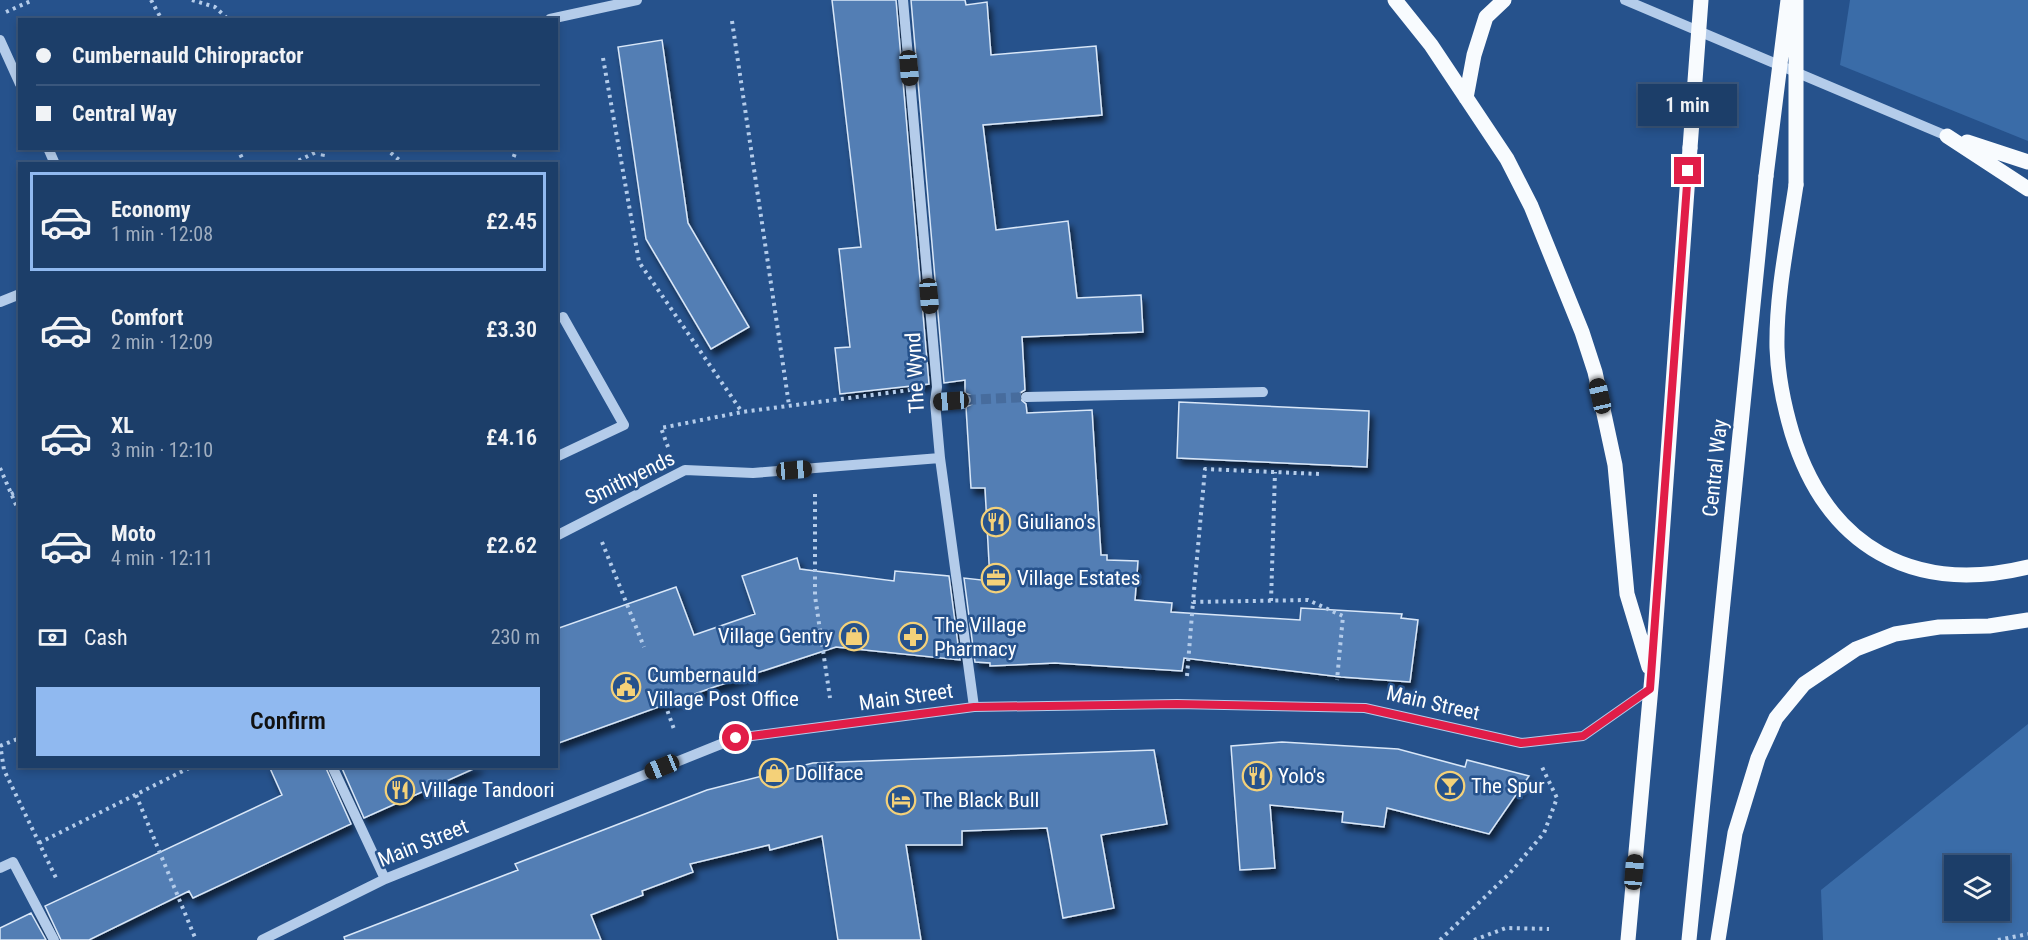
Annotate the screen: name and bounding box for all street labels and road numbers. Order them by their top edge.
street label: The Wynd [901,332,929,414]
street label: Central Way [1698,418,1732,518]
street label: Smithyends [581,446,679,510]
street label: Main Street [857,679,955,715]
street label: Main Street [1384,681,1482,725]
street label: Main Street [374,814,472,872]

